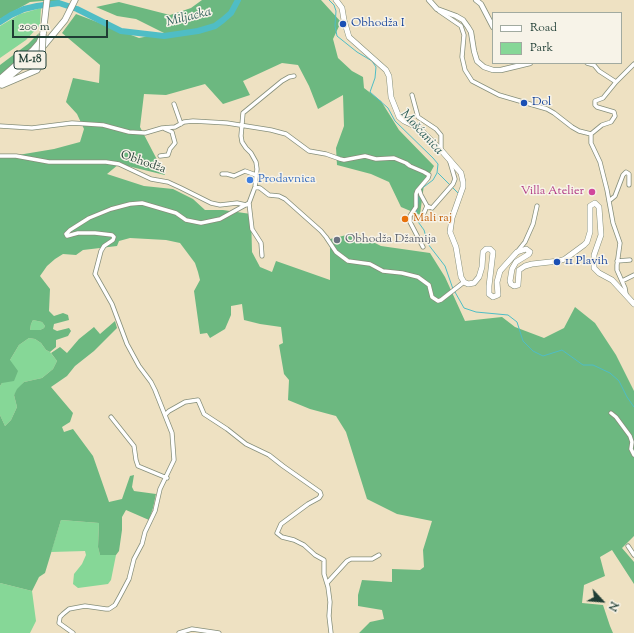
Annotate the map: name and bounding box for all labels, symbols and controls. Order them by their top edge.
water label: Miljacka [165,5,213,31]
scale bar [14,12,110,38]
legend [492,12,622,64]
place label: Obhodža I [351,17,405,31]
text: 200 m [19,18,50,36]
marker: Obhodža I [338,19,348,29]
text: Road [530,19,557,37]
text: Park [530,39,553,57]
road number: M-18 [14,51,46,69]
place label: Dol [532,96,551,110]
marker: Dol [519,98,529,108]
water label: Mošćanica [396,107,446,159]
street label: Obhodža [118,149,168,177]
place label: Prodavnica [258,173,315,187]
marker: Prodavnica [245,175,255,185]
place label: Villa Atelier [521,185,584,199]
marker: Villa Atelier [587,187,597,197]
place label: Mali raj [413,212,452,226]
marker: Mali raj [400,214,410,224]
place label: Obhodža Džamija [345,233,436,247]
marker: Obhodža Džamija [332,235,342,245]
place label: 11 Plavih [565,255,608,269]
marker: 11 Plavih [552,257,562,267]
north arrow [582,581,622,621]
text: N [604,599,622,614]

